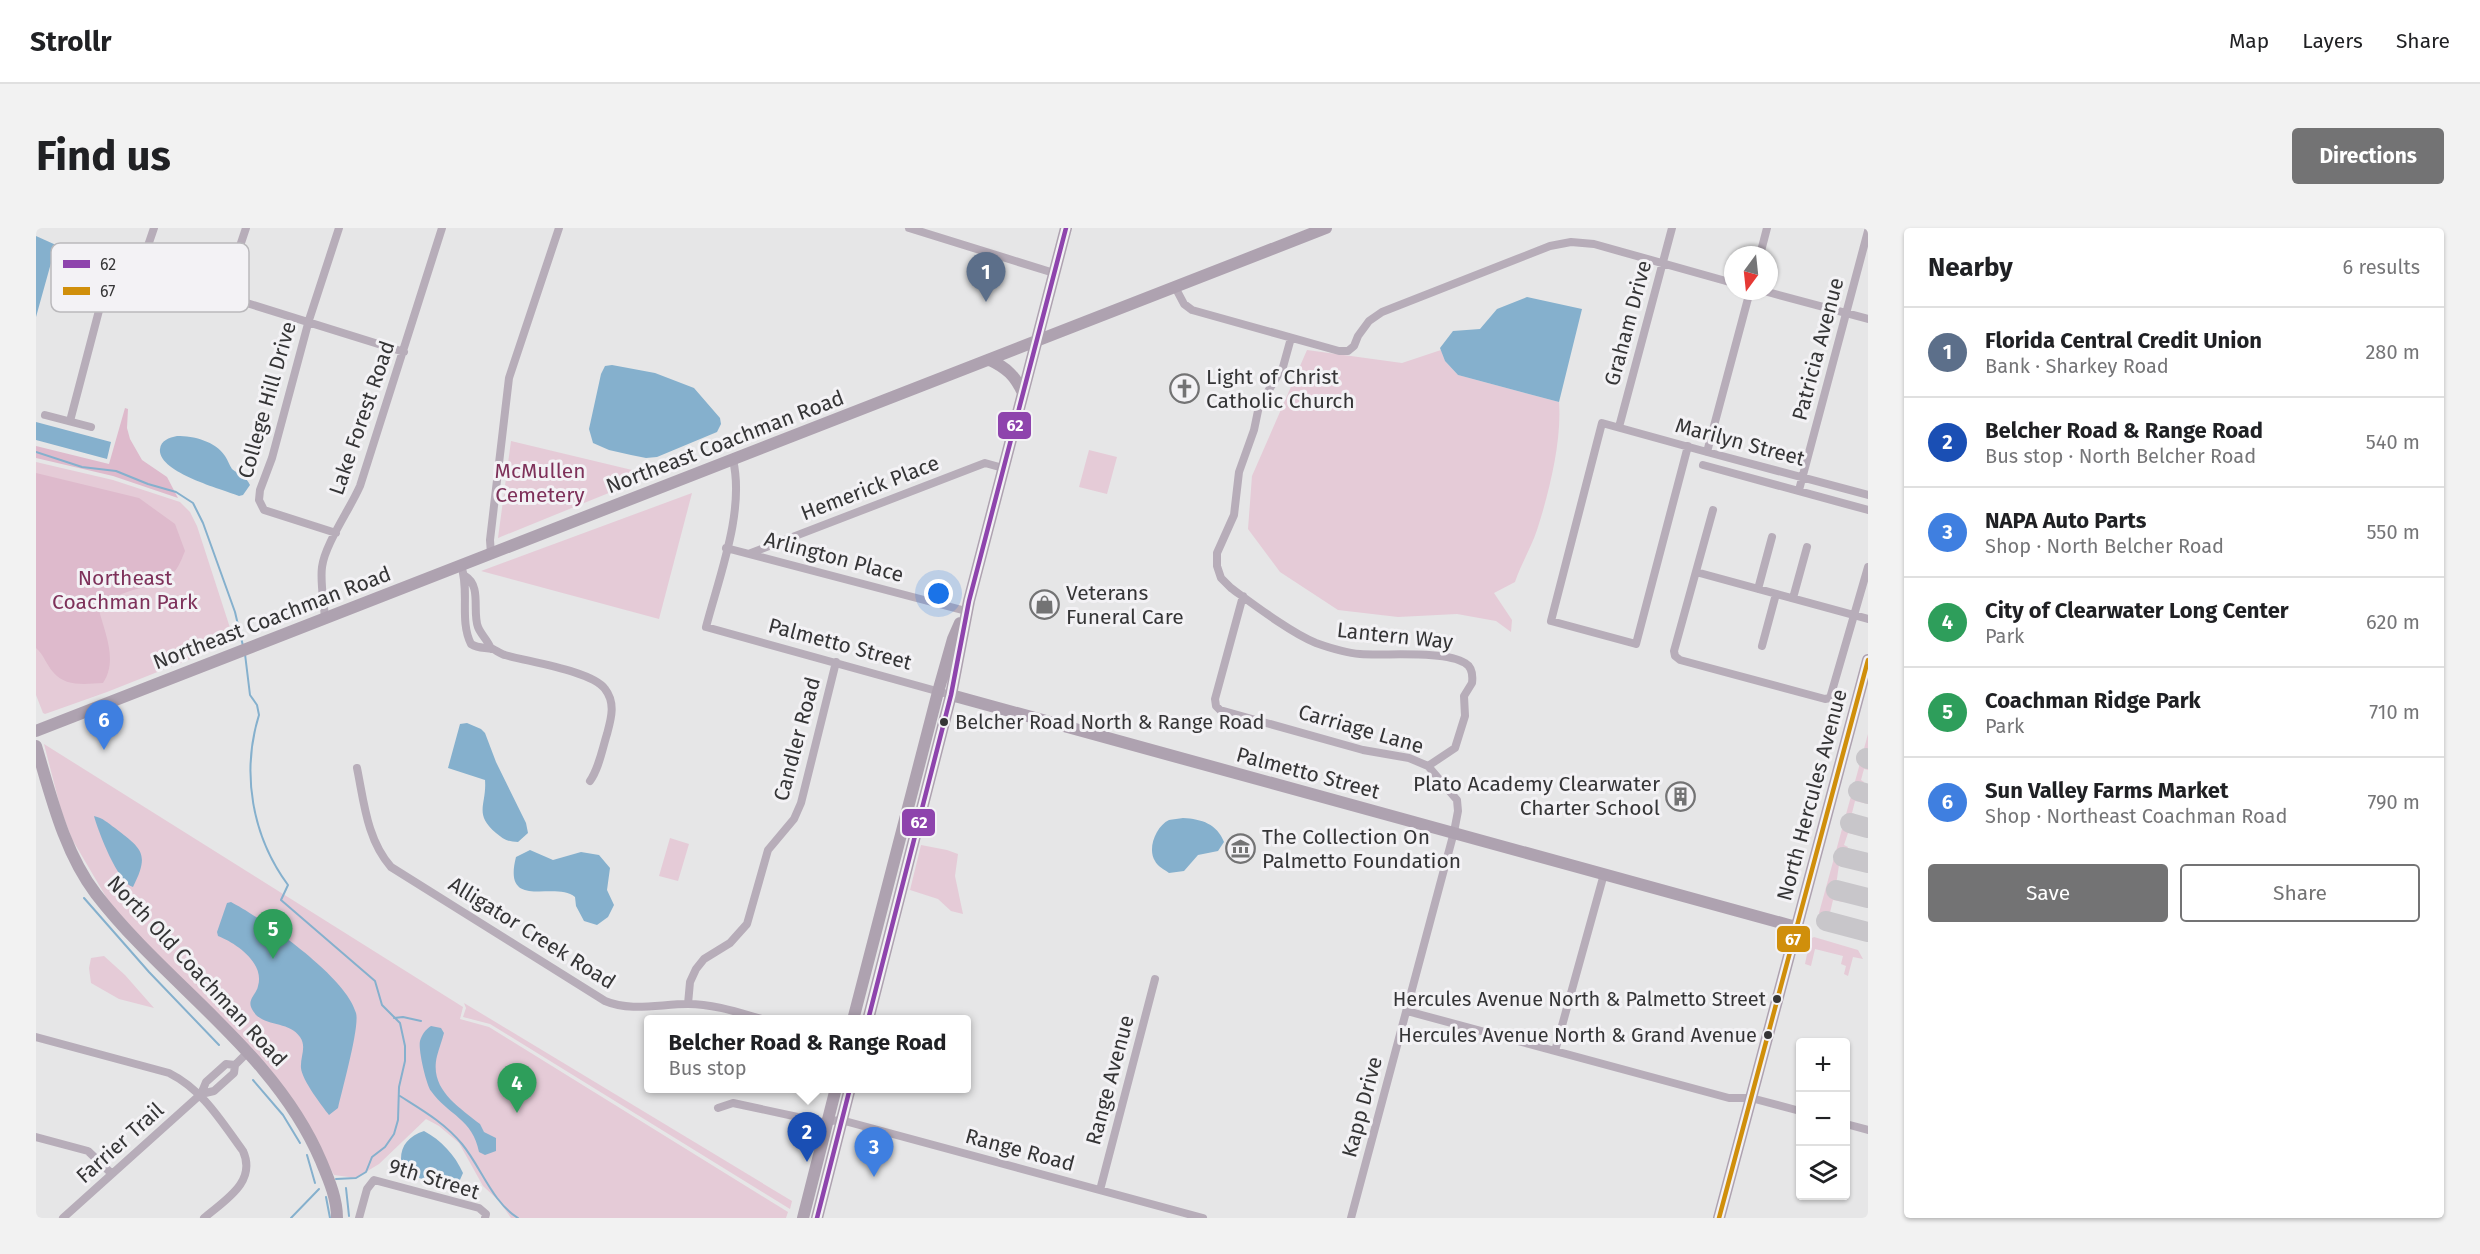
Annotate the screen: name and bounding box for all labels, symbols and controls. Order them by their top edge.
text: Strollr [30,25,111,58]
text: Map [2229,28,2269,54]
text: Layers [2302,28,2363,54]
text: Share [2396,28,2450,54]
button: Directions [2292,128,2444,184]
text: Find us [36,131,171,181]
legend [51,243,249,312]
north arrow [1724,246,1778,300]
text: Nearby [1928,252,2013,283]
pin: 1 [966,253,1006,302]
text: 62 [100,255,116,274]
text: 6 results [2343,255,2420,279]
street label: Graham Drive [1599,258,1657,388]
street label: Patricia Avenue [1786,275,1850,423]
text: 67 [100,282,115,301]
street label: College Hill Drive [232,318,302,482]
text: Florida Central Credit Union [1985,327,2262,354]
street label: Lake Forest Road [323,337,401,499]
text: 1 [1943,340,1952,364]
text: 280 m [2365,340,2420,364]
text: Bank · Sharkey Road [1985,354,2169,378]
place label: Light of Christ Catholic Church [1206,364,1355,414]
church icon: Light of Christ Catholic Church [1169,373,1201,405]
street label: Northeast Coachman Road [602,385,848,499]
line badge: 62 [997,411,1032,440]
street label: Marilyn Street [1672,412,1808,472]
text: 62 [1006,416,1024,435]
text: Belcher Road & Range Road [1985,417,2263,444]
text: 2 [1942,430,1953,454]
text: 540 m [2366,430,2420,454]
text: Bus stop · North Belcher Road [1985,444,2256,468]
street label: Hemerick Place [797,450,943,526]
park label: McMullen Cemetery [495,458,585,508]
text: NAPA Auto Parts [1985,507,2146,534]
text: 3 [1942,520,1953,544]
text: 550 m [2366,520,2420,544]
street label: Arlington Place [761,526,907,588]
text: Shop · North Belcher Road [1985,534,2224,558]
street label: Northeast Coachman Road [149,561,395,675]
park label: Northeast Coachman Park [52,565,198,615]
your location [924,579,953,608]
place label: Veterans Funeral Care [1066,580,1184,630]
shop icon: Veterans Funeral Care [1029,589,1061,621]
text: City of Clearwater Long Center [1985,597,2289,624]
text: 4 [1942,610,1953,634]
text: 620 m [2366,610,2420,634]
street label: Palmetto Street [765,612,915,676]
street label: Lantern Way [1336,617,1455,655]
text: Park [1985,624,2024,648]
street label: Candler Road [768,674,826,804]
street label: North Hercules Avenue [1771,686,1853,904]
text: Coachman Ridge Park [1985,687,2201,714]
street label: Carriage Lane [1295,699,1427,759]
pin: 6 [84,700,124,750]
text: 5 [1942,700,1953,724]
text: 710 m [2369,700,2420,724]
place label: Belcher Road North & Range Road [955,710,1265,734]
text: Park [1985,714,2024,738]
marker: Belcher Road North & Range Road [938,716,950,728]
street label: Palmetto Street [1233,741,1383,805]
place label: Plato Academy Clearwater Charter School [1413,771,1660,821]
text: Sun Valley Farms Market [1985,777,2228,804]
building icon: Plato Academy Clearwater Charter School [1665,780,1697,812]
text: 6 [1942,790,1953,814]
text: 790 m [2367,790,2420,814]
text: Shop · Northeast Coachman Road [1985,804,2287,828]
line badge: 62 [901,808,936,837]
text: 62 [910,813,928,832]
place label: The Collection On Palmetto Foundation [1262,824,1461,874]
museum icon: The Collection On Palmetto Foundation [1225,833,1257,865]
button: Save [1928,864,2168,922]
button: Share [2180,864,2420,922]
street label: North Old Coachman Road [102,870,292,1072]
street label: Alligator Creek Road [444,871,620,995]
pin: 5 [254,910,292,959]
line badge: 67 [1776,925,1811,953]
text: 67 [1785,930,1802,949]
place label: Hercules Avenue North & Palmetto Street [1393,987,1767,1011]
marker: Hercules Avenue North & Palmetto Street [1771,993,1783,1005]
street label: Range Avenue [1080,1012,1140,1148]
popup [644,1015,971,1093]
place label: Hercules Avenue North & Grand Avenue [1398,1023,1757,1047]
text: Belcher Road & Range Road [668,1029,947,1056]
marker: Hercules Avenue North & Grand Avenue [1762,1029,1774,1041]
map controls [1796,1038,1850,1200]
button: + [1796,1038,1850,1092]
street label: Kapp Drive [1336,1054,1388,1160]
text: Bus stop [668,1056,747,1080]
pin: 4 [498,1064,536,1113]
button: − [1796,1092,1850,1146]
street label: Farrier Trail [71,1097,169,1189]
pin: 2 [788,1112,826,1162]
street label: Range Road [962,1123,1078,1177]
pin: 3 [854,1128,894,1177]
button: layers [1796,1146,1850,1200]
street label: 9th Street [386,1153,483,1205]

